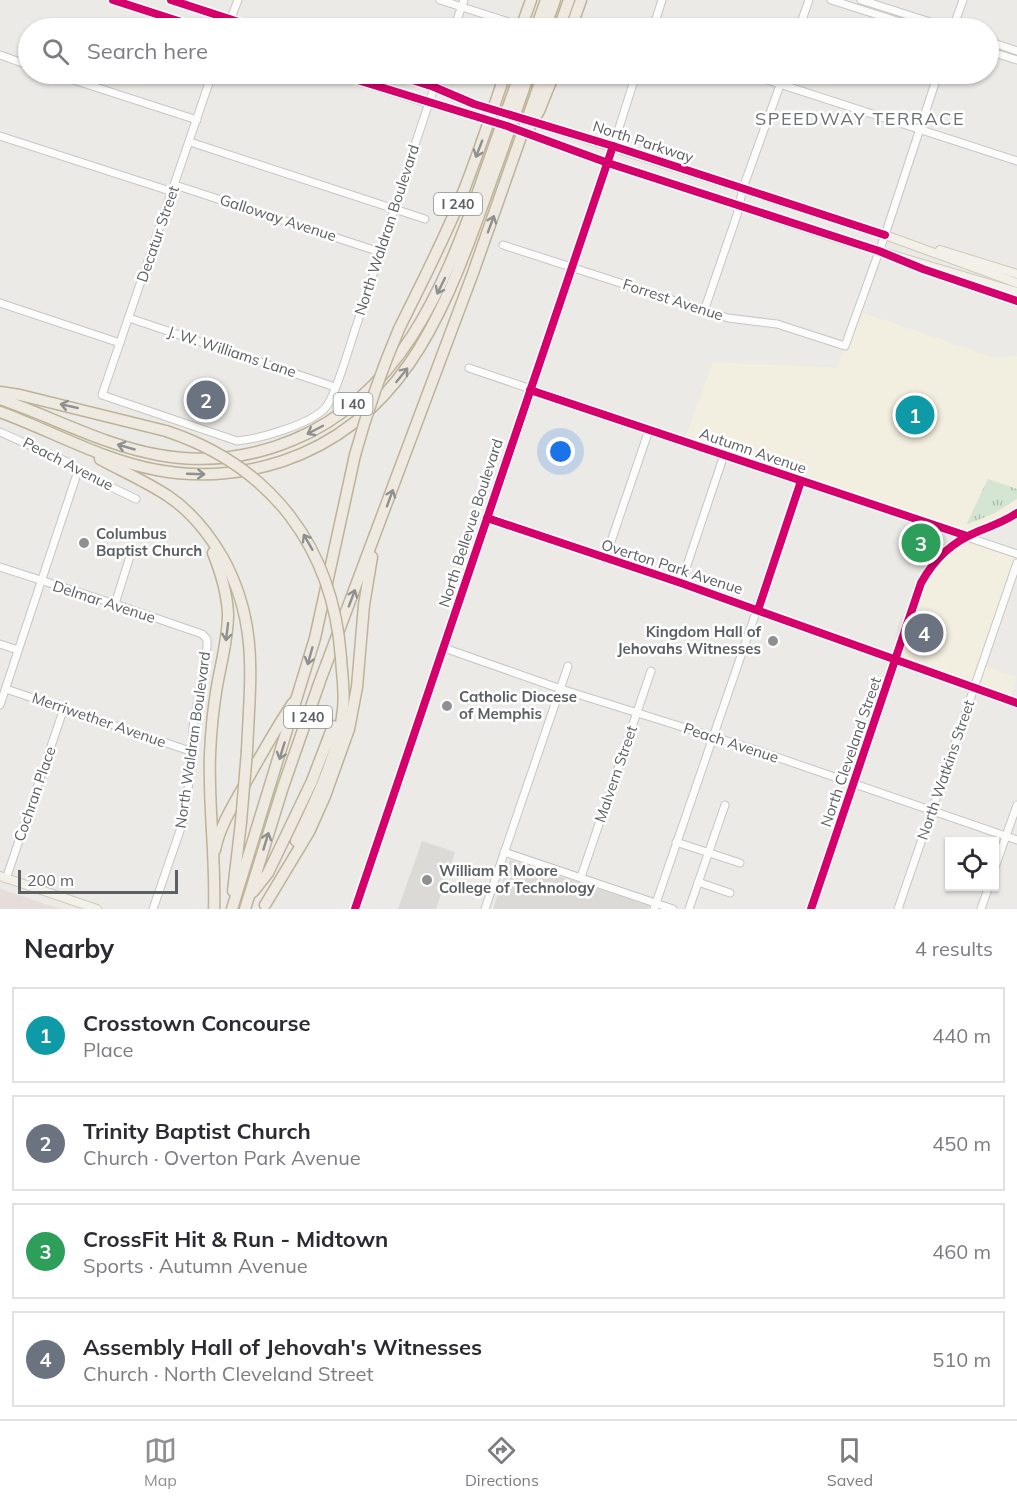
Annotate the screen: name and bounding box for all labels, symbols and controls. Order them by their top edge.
search box [18,18,999,84]
icon: search [39,35,72,68]
text: Search here [87,37,208,65]
district label: SPEEDWAY TERRACE [755,107,965,130]
street label: North Parkway [590,116,696,167]
one-way arrow [473,139,484,157]
street label: North Waldran Boulevard [350,142,423,318]
street label: Decatur Street [132,183,183,284]
street label: Galloway Avenue [217,190,339,245]
road number: I 240 [434,193,482,215]
one-way arrow [486,215,497,234]
street label: Forrest Avenue [621,274,726,325]
one-way arrow [434,276,446,294]
street label: J. W. Williams Lane [166,322,299,381]
one-way arrow [395,368,408,384]
pin: 2 [186,378,226,422]
pin: 1 [896,392,934,438]
road number: I 40 [334,393,372,415]
one-way arrow [60,400,79,412]
street label: Autumn Avenue [697,423,809,478]
one-way arrow [306,425,324,436]
street label: Peach Avenue [20,433,117,494]
street label: North Bellevue Boulevard [434,436,507,609]
your location [546,437,575,466]
one-way arrow [117,441,136,452]
one-way arrow [185,468,205,480]
one-way arrow [385,489,396,508]
pin: 3 [902,520,940,566]
place label: Columbus Baptist Church [96,524,202,560]
one-way arrow [302,534,314,551]
street label: Overton Park Avenue [599,535,745,598]
marker: Columbus Baptist Church [77,536,91,550]
street label: Delmar Avenue [50,576,158,627]
one-way arrow [347,589,358,608]
pin: 4 [904,610,944,656]
one-way arrow [221,621,232,641]
place label: Kingdom Hall of Jehovahs Witnesses [617,622,761,658]
marker: Kingdom Hall of Jehovahs Witnesses [766,634,780,648]
one-way arrow [304,646,315,665]
street label: North Waldran Boulevard [171,650,214,830]
street label: North Cleveland Street [816,674,885,829]
place label: Catholic Diocese of Memphis [459,687,577,723]
street label: Merriwether Avenue [30,688,169,751]
street label: North Watkins Street [913,697,978,842]
marker: Catholic Diocese of Memphis [440,699,454,713]
road number: I 240 [284,706,332,728]
street label: Peach Avenue [681,718,781,767]
street label: Malvern Street [590,723,641,825]
one-way arrow [276,741,287,760]
street label: Cochran Place [9,744,60,844]
one-way arrow [262,832,273,851]
map controls [945,837,999,891]
button: locate [945,837,999,891]
place label: William R Moore College of Technology [439,861,596,897]
scale bar [18,867,178,894]
text: 200 m [27,870,74,890]
marker: William R Moore College of Technology [420,873,434,887]
text: Nearby [24,932,114,965]
text: 4 results [915,936,993,961]
text: Crosstown Concourse [83,1009,310,1037]
text: 1 [40,1023,52,1048]
text: 440 m [932,1023,991,1048]
text: Place [83,1037,133,1062]
text: Trinity Baptist Church [83,1117,311,1145]
text: 2 [40,1131,52,1156]
text: 450 m [932,1131,991,1156]
text: Church · Overton Park Avenue [83,1145,361,1170]
text: CrossFit Hit & Run - Midtown [83,1225,388,1253]
text: 3 [40,1239,52,1264]
text: 460 m [932,1239,991,1264]
text: Sports · Autumn Avenue [83,1253,308,1278]
text: Assembly Hall of Jehovah's Witnesses [83,1333,482,1361]
text: 4 [40,1347,52,1372]
text: 510 m [932,1347,991,1372]
text: Church · North Cleveland Street [83,1361,373,1386]
tab: Map [144,1434,177,1490]
tab: Directions [465,1434,539,1490]
tab: Saved [827,1434,873,1490]

